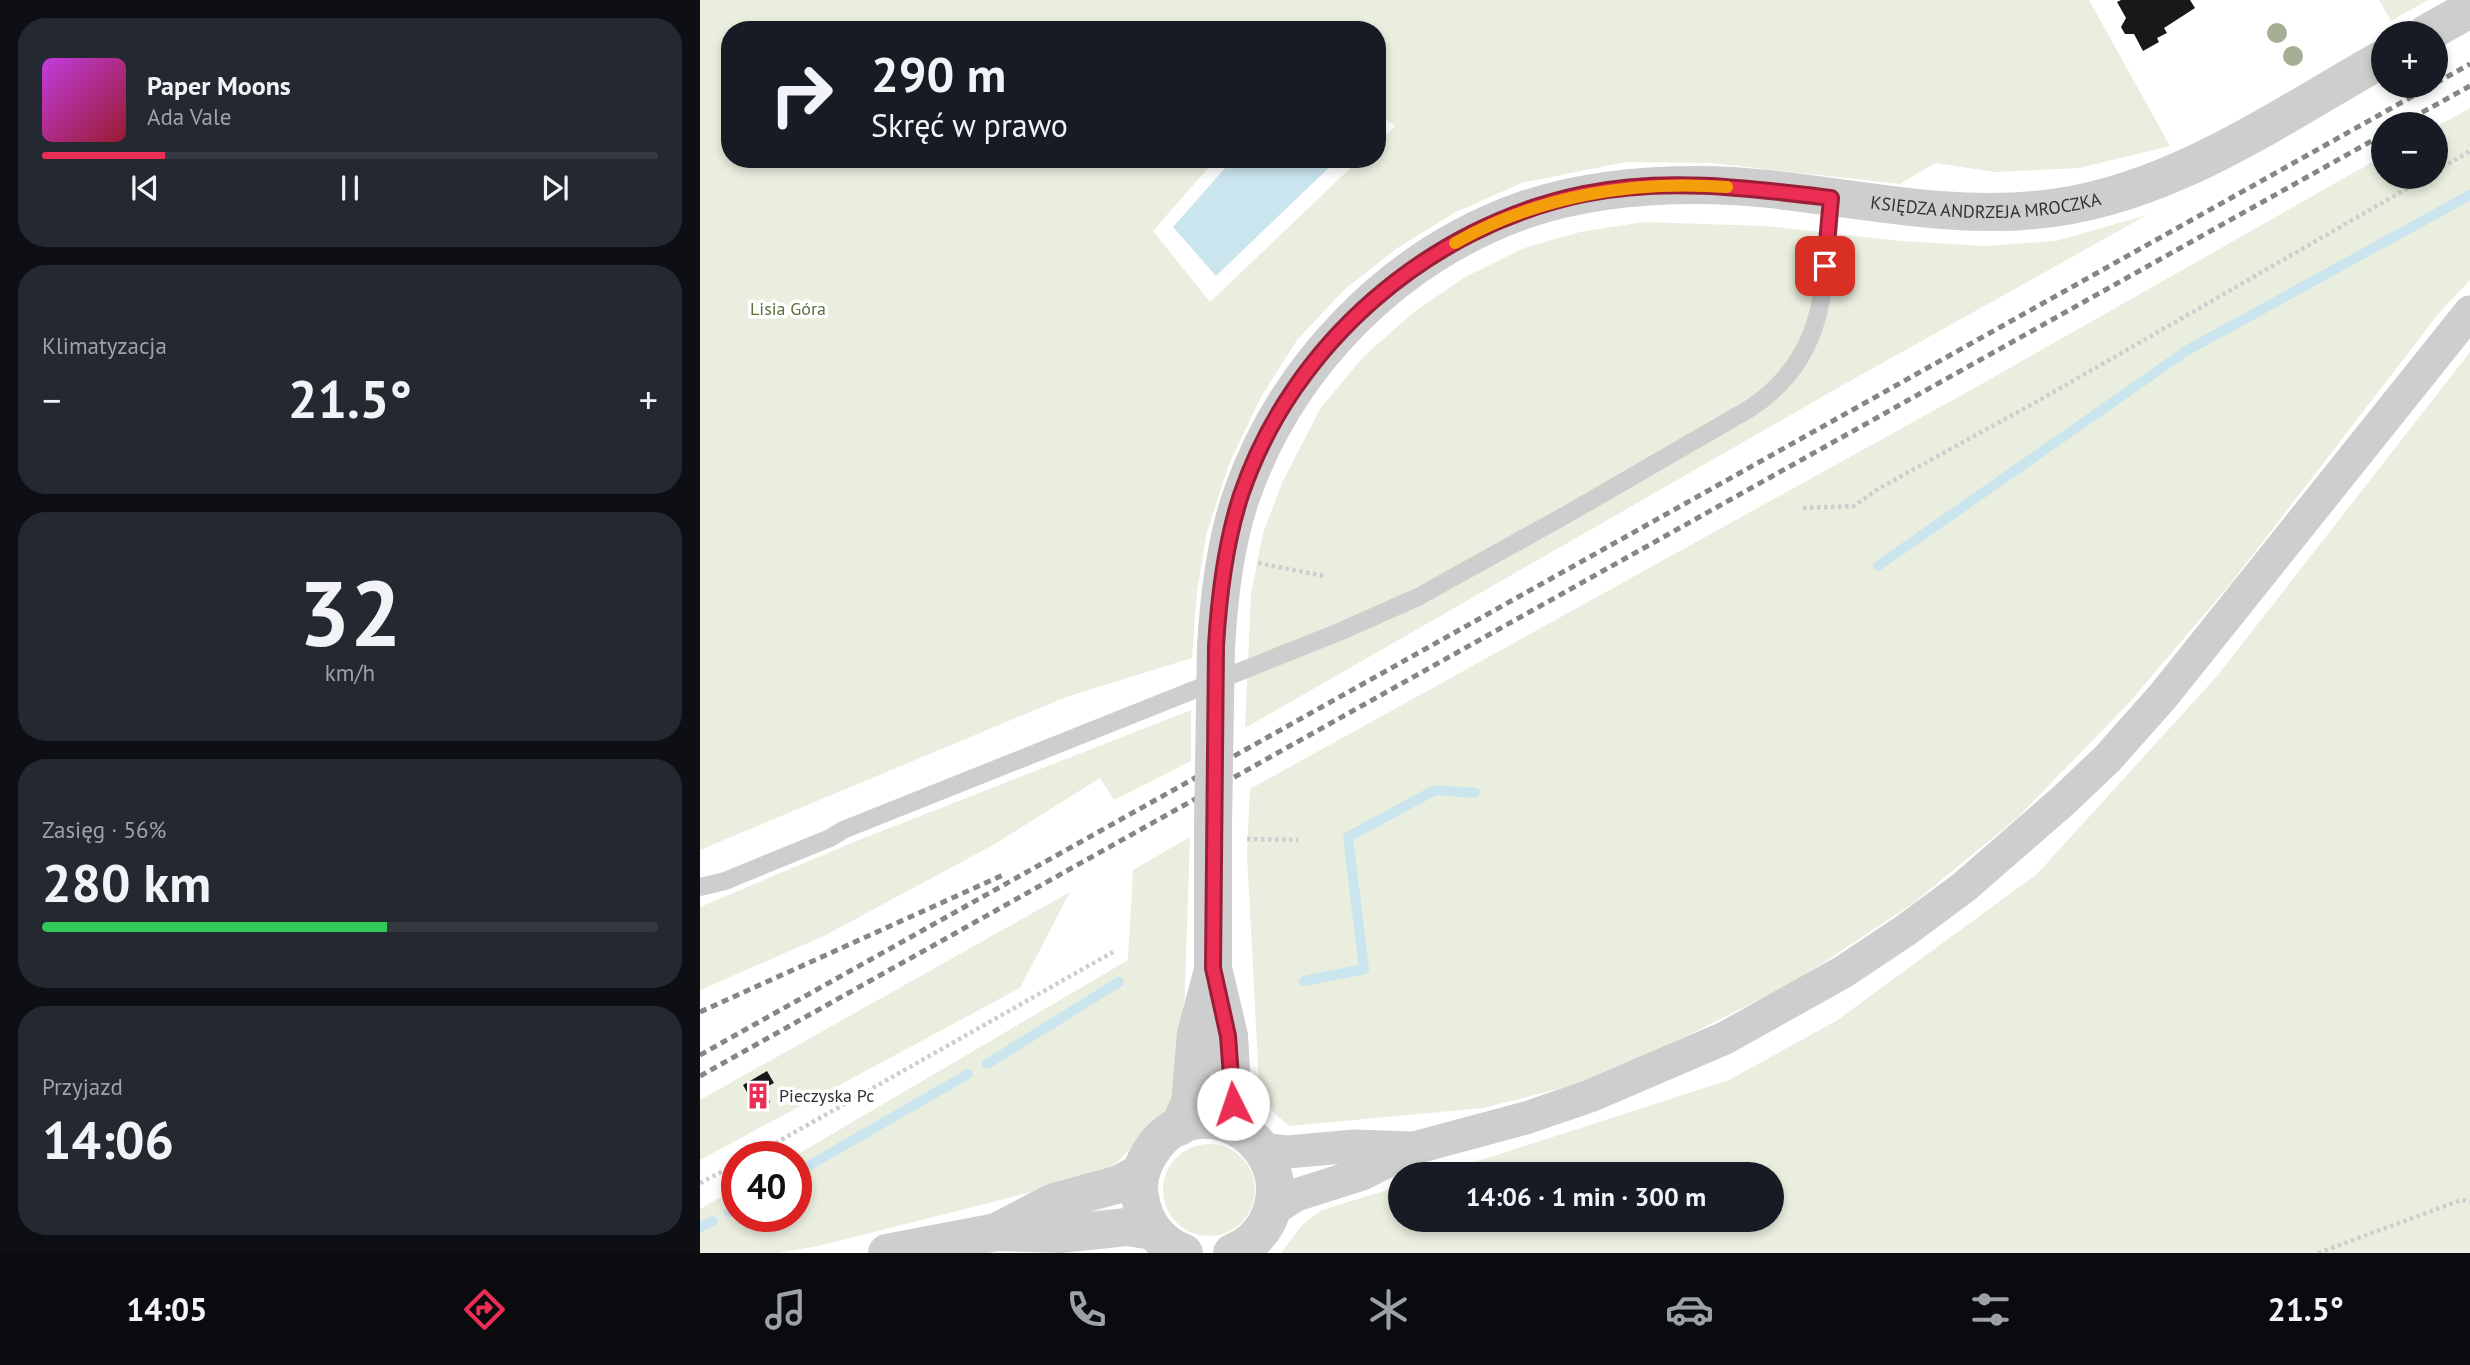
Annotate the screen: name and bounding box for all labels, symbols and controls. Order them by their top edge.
map controls [2371,21,2448,189]
button: + [2371,21,2448,98]
text: 290 m [871,42,1006,106]
icon: right [756,49,847,140]
text: Paper Moons [147,69,291,102]
text: Ada Vale [147,102,231,131]
text: Skręć w prawo [871,104,1068,146]
button: − [2371,112,2448,189]
icon: previous [126,169,164,207]
icon: pause [331,169,369,207]
icon: next [536,169,574,207]
street label: KSIĘDZA ANDRZEJA MROCZKA [1869,187,2104,223]
pin [1795,236,1855,296]
icon: arrive [1806,247,1844,285]
park label: Lisia Góra [750,297,826,320]
text: Klimatyzacja [42,331,167,360]
text: 21.5° [288,365,412,432]
text: − [42,375,61,424]
text: + [639,375,658,424]
text: 32 [298,553,402,671]
text: km/h [325,658,375,687]
text: Zasięg · 56% [42,815,166,844]
text: 280 km [42,849,211,916]
position arrow [1196,1067,1270,1141]
text: Przyjazd [42,1072,123,1101]
building icon: Pieczyska Pc [743,1081,773,1111]
place label: Pieczyska Pc [779,1084,874,1107]
text: 14:06 [42,1106,174,1173]
speed limit sign: 40 [721,1141,812,1232]
text: 14:06 · 1 min · 300 m [1466,1180,1706,1213]
icon: directions [460,1285,509,1334]
icon: music [761,1285,810,1334]
icon: phone [1062,1285,1111,1334]
icon: climate [1364,1285,1413,1334]
icon: car [1665,1285,1714,1334]
icon: filters [1966,1285,2015,1334]
text: 14:05 [126,1288,207,1330]
text: 21.5° [2268,1288,2344,1330]

